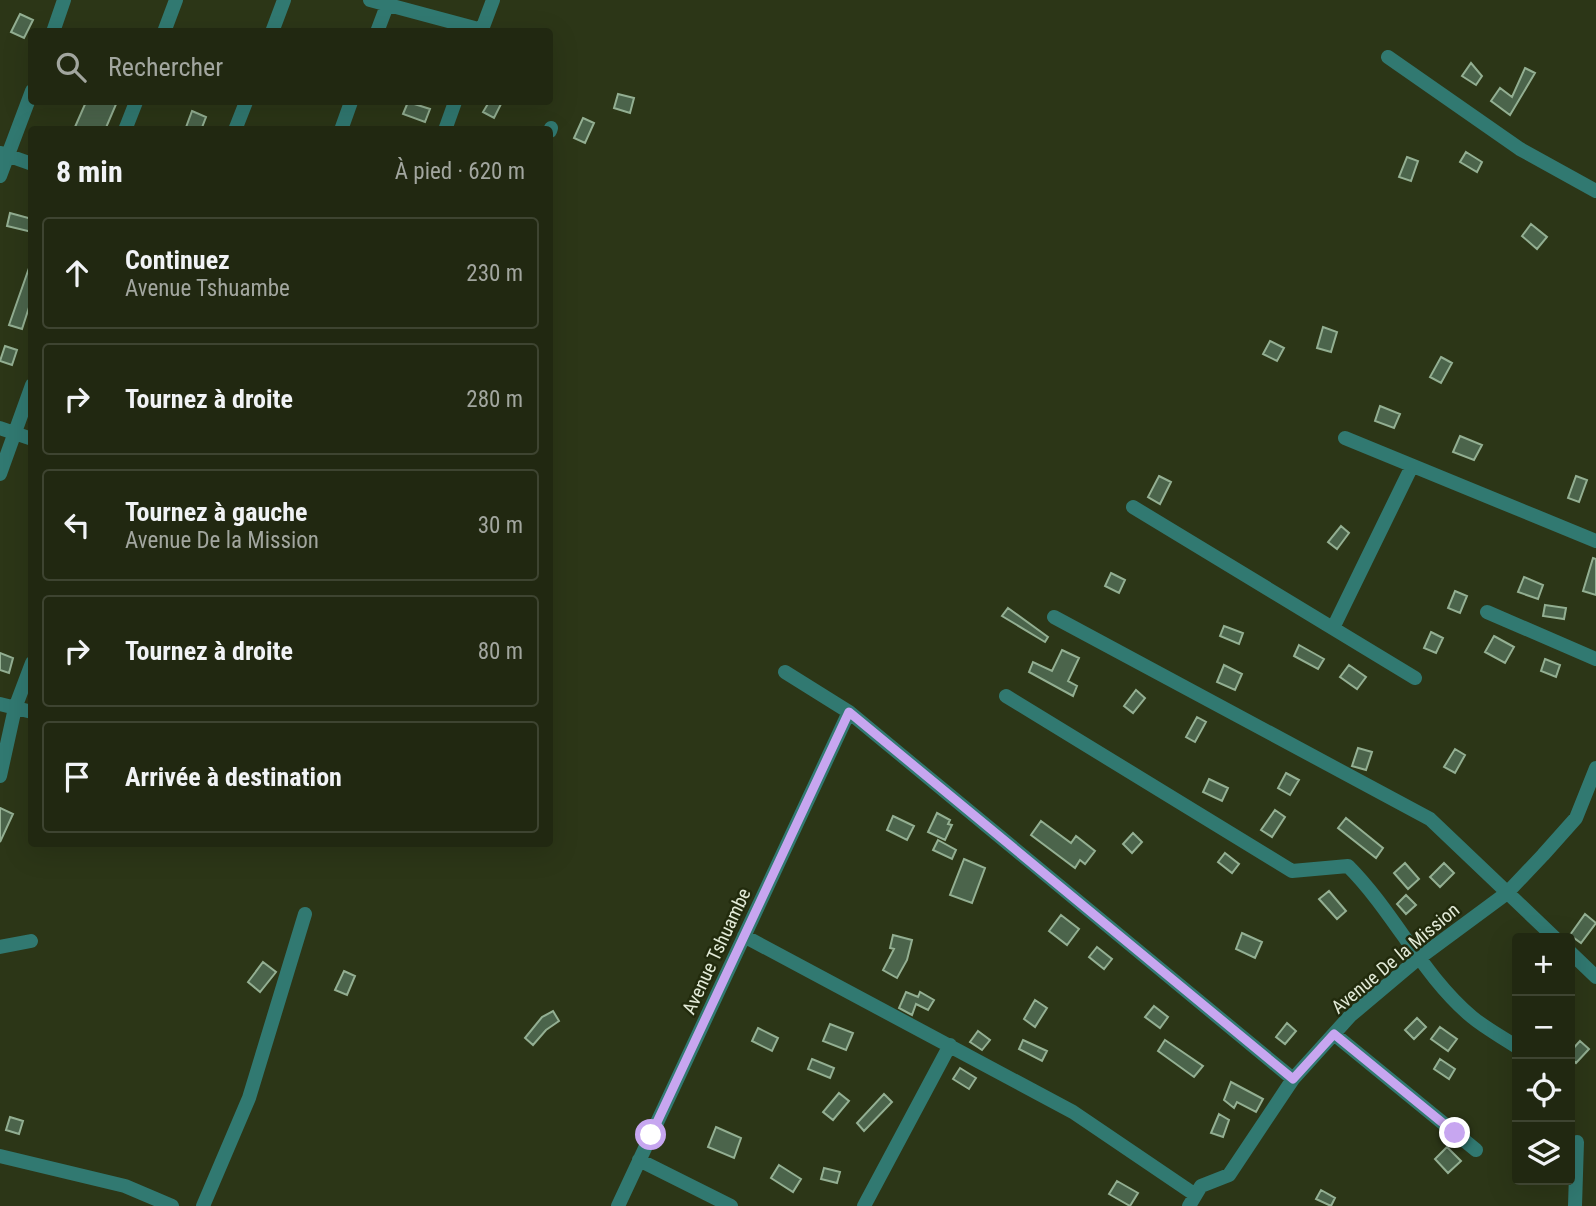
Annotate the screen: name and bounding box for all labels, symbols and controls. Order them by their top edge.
search box [28,28,553,105]
icon: search [52,48,90,86]
text: Rechercher [108,52,223,82]
text: 8 min [56,154,123,189]
text: À pied · 620 m [395,158,525,185]
text: Continuez [125,245,230,275]
icon: ahead [58,254,96,292]
text: 230 m [466,260,523,287]
text: Avenue Tshuambe [125,275,290,302]
icon: right [58,380,96,418]
text: Tournez à droite [125,384,293,414]
text: 280 m [466,386,523,413]
text: Tournez à gauche [125,497,307,527]
icon: left [58,506,96,544]
text: 30 m [478,512,523,539]
text: Avenue De la Mission [125,527,319,554]
icon: right [58,632,96,670]
text: Tournez à droite [125,636,293,666]
text: 80 m [478,638,523,665]
icon: arrive [58,758,96,796]
text: Arrivée à destination [125,762,342,792]
street label: Avenue Tshuambe [677,885,756,1018]
street label: Avenue De la Mission [1327,898,1464,1019]
map controls [1512,933,1575,1185]
button: + [1512,933,1575,996]
button: − [1512,996,1575,1059]
button: locate [1512,1059,1575,1122]
route end [1439,1117,1470,1148]
route start [635,1119,666,1150]
button: layers [1512,1122,1575,1185]

